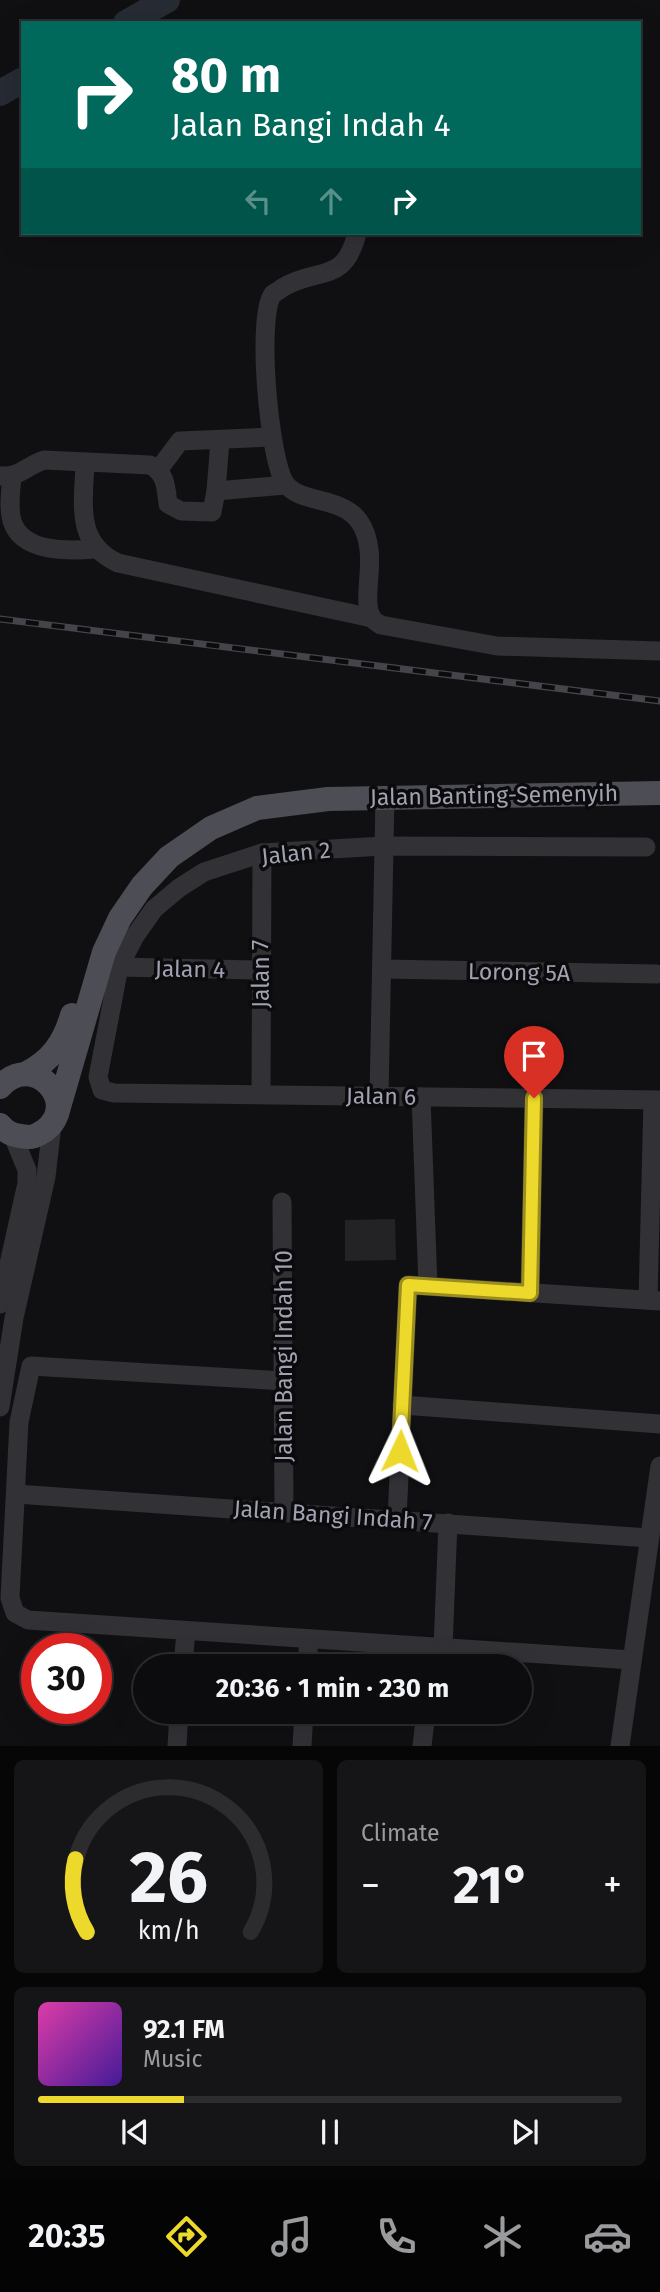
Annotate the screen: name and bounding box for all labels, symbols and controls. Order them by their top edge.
text: 80 m [171,46,281,105]
icon: right [56,49,147,140]
text: Jalan Bangi Indah 4 [171,106,450,144]
icon: left [239,182,277,220]
icon: ahead [312,182,350,220]
icon: right [385,182,423,220]
street label: Jalan Banting-Semenyih [370,779,618,811]
street label: Jalan 2 [260,835,332,871]
street label: Jalan 7 [247,940,275,1008]
street label: Jalan 4 [155,954,225,984]
street label: Lorong 5A [468,957,571,987]
pin [504,1026,564,1098]
icon: arrive [515,1037,553,1075]
street label: Jalan 6 [346,1081,416,1111]
street label: Jalan Bangi Indah 10 [270,1250,298,1462]
position arrow [363,1414,437,1488]
street label: Jalan Bangi Indah 7 [233,1494,433,1536]
speed limit sign: 30 [21,1633,112,1724]
text: 20:36 · 1 min · 230 m [216,1673,449,1704]
text: Climate [361,1819,440,1847]
text: 26 [129,1835,208,1922]
text: 21° [453,1854,530,1917]
text: − [361,1862,380,1908]
text: + [603,1862,622,1908]
text: km/h [138,1916,199,1946]
text: 92.1 FM [143,2014,225,2045]
text: Music [143,2045,203,2073]
icon: previous [116,2113,154,2151]
icon: pause [311,2113,349,2151]
icon: next [506,2113,544,2151]
icon: directions [162,2212,211,2261]
icon: music [267,2212,316,2261]
icon: phone [372,2212,421,2261]
icon: climate [478,2212,527,2261]
icon: car [583,2212,632,2261]
text: 20:35 [28,2217,105,2255]

